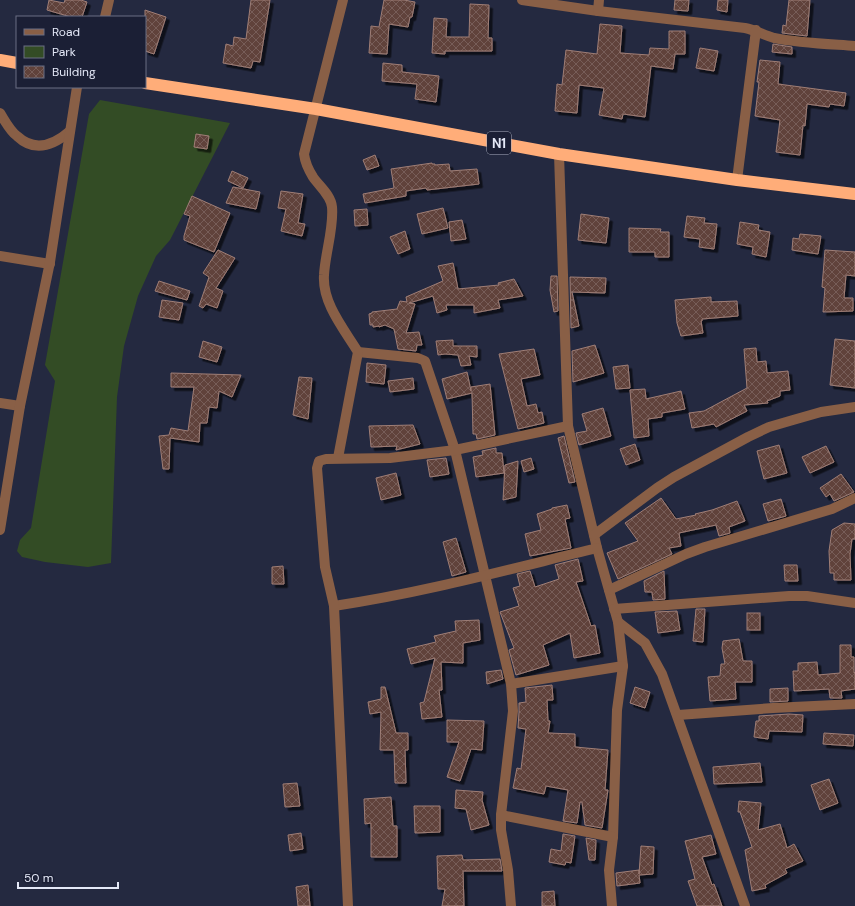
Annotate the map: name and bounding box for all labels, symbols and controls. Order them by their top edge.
legend [16,16,146,88]
text: Road [52,24,80,40]
text: Park [52,44,76,60]
text: Building [52,64,96,80]
road number: N1 [487,132,511,154]
scale bar [18,864,118,890]
text: 50 m [24,870,53,886]

